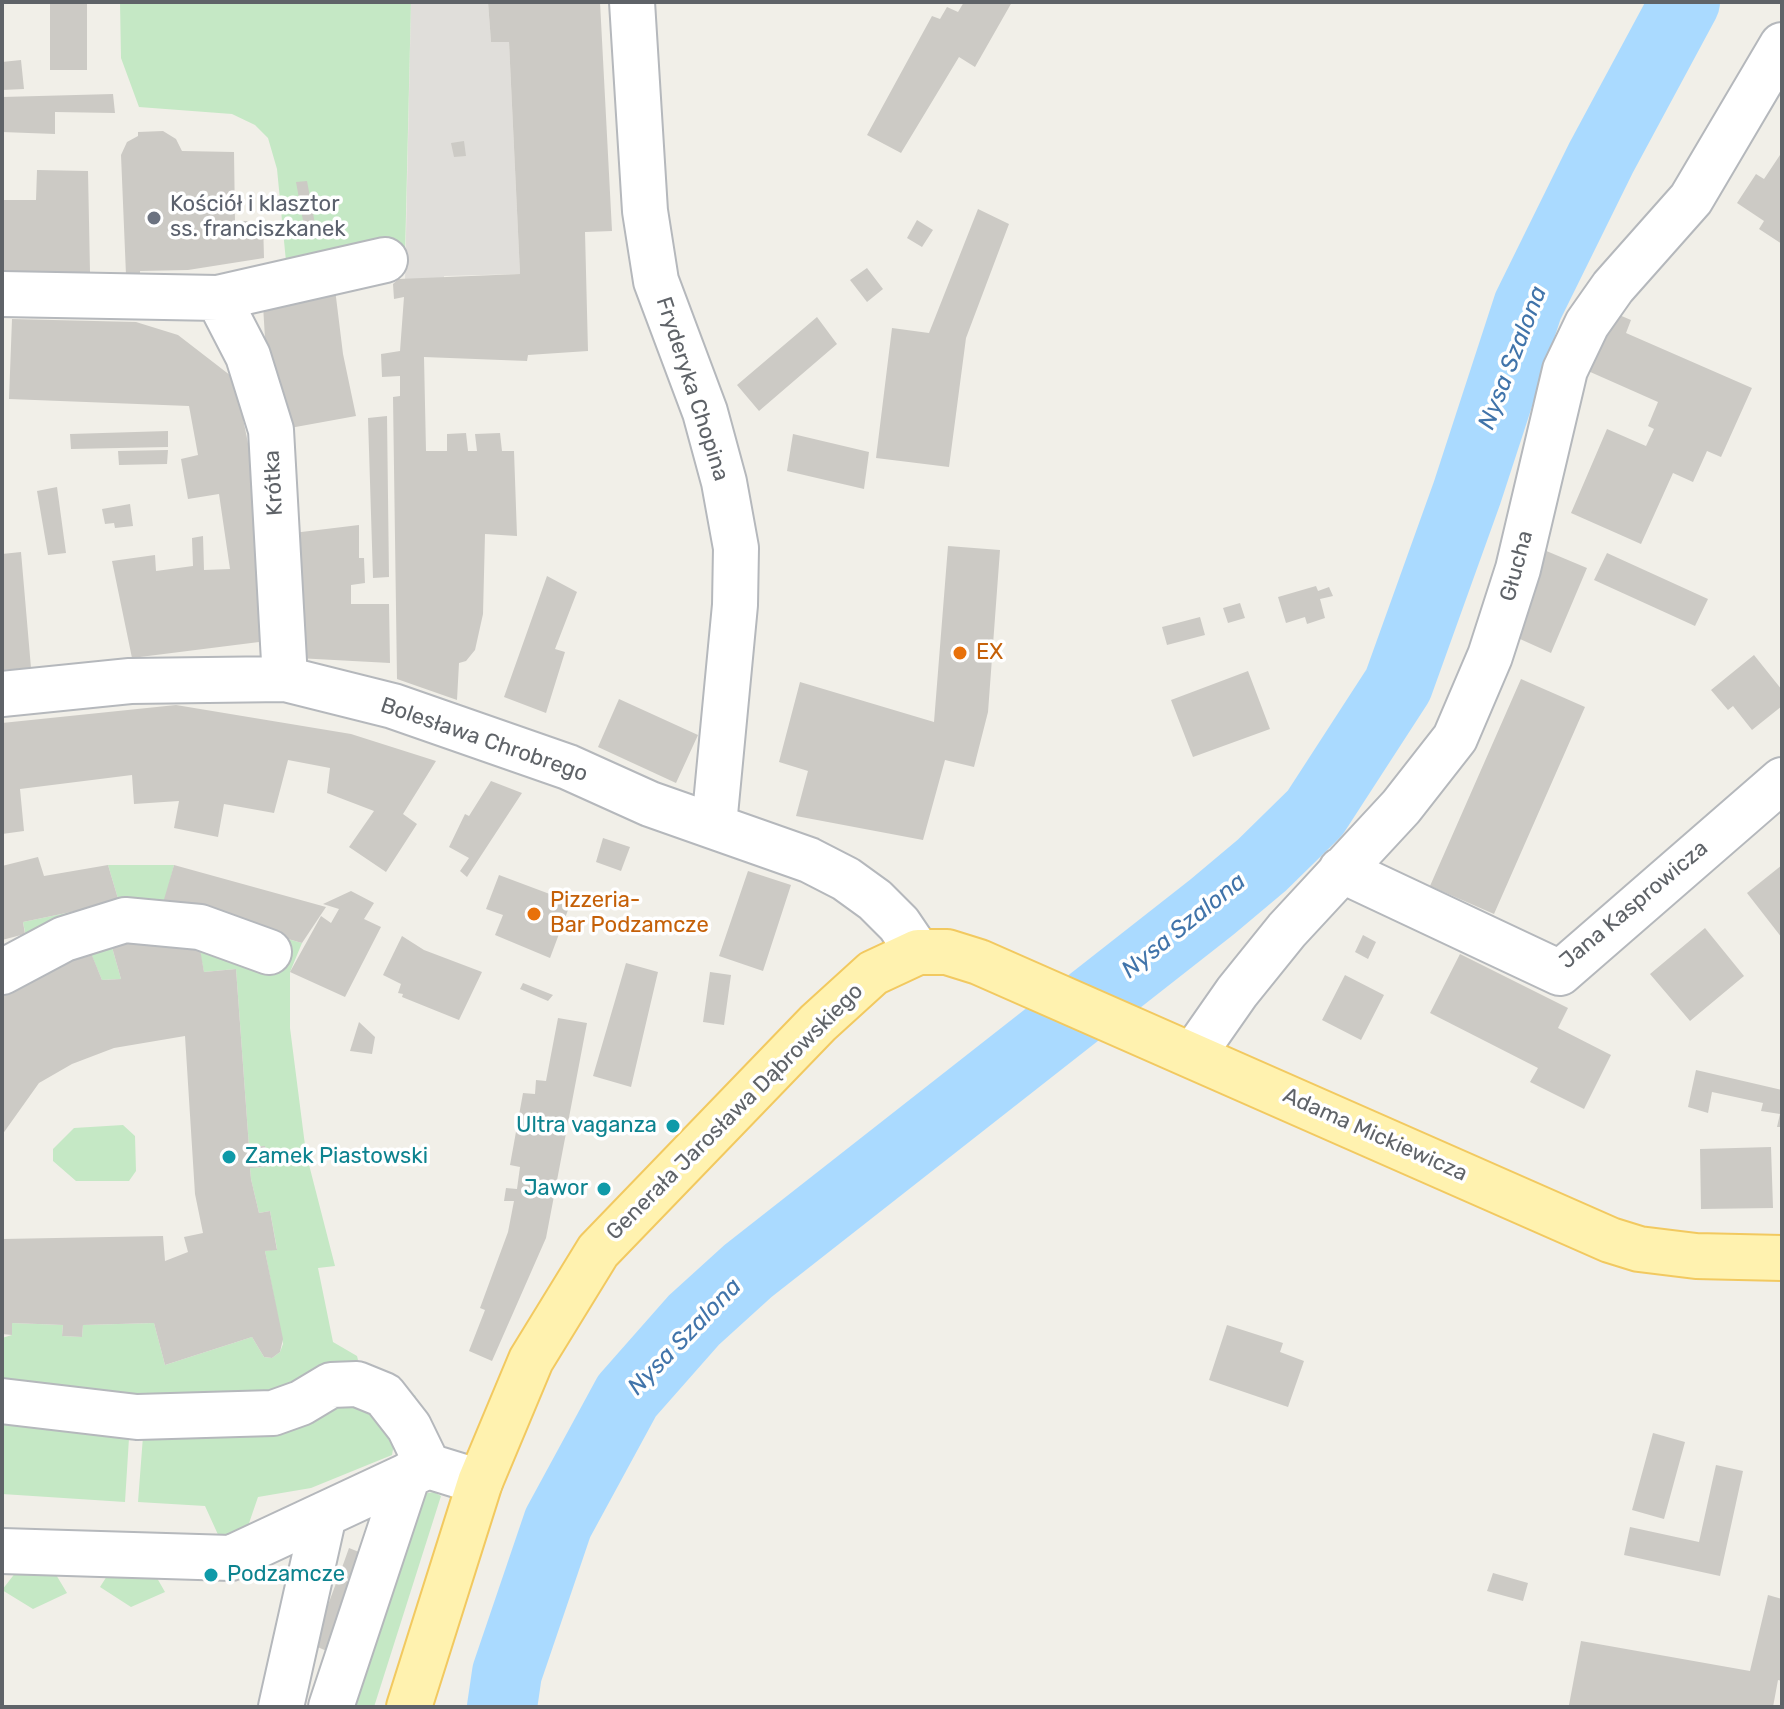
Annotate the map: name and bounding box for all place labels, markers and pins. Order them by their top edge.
place label: Kościół i klasztor ss. franciszkanek [170,192,346,244]
marker: Kościół i klasztor ss. franciszkanek [145,209,163,227]
place label: EX [976,640,1003,666]
marker: EX [951,644,969,662]
place label: Pizzeria- Bar Podzamcze [550,888,709,940]
marker: Pizzeria- Bar Podzamcze [525,905,543,923]
place label: Ultra vaganza [516,1113,657,1139]
marker: Ultra vaganza [664,1117,682,1135]
place label: Zamek Piastowski [245,1144,428,1170]
marker: Zamek Piastowski [220,1148,238,1166]
place label: Jawor [524,1176,588,1202]
marker: Jawor [595,1180,613,1198]
place label: Podzamcze [227,1562,345,1588]
marker: Podzamcze [202,1566,220,1584]

